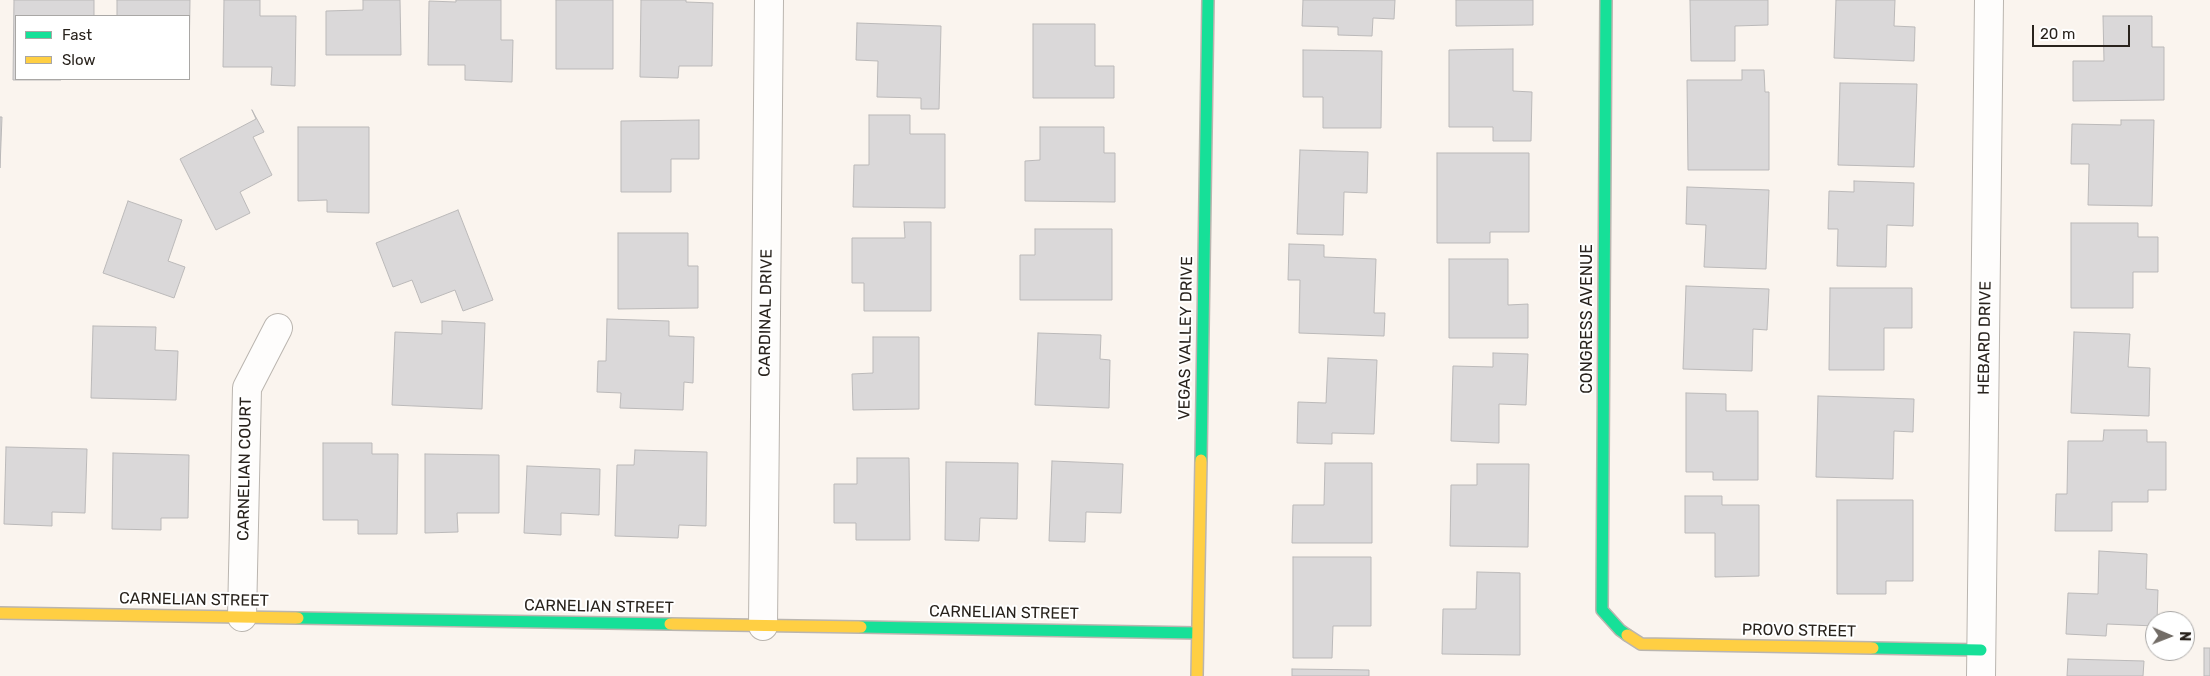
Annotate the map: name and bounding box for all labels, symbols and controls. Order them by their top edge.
legend [15,15,190,80]
scale bar [2035,15,2132,47]
text: 20 m [2040,25,2075,43]
text: Fast [62,26,92,44]
text: Slow [62,51,95,69]
street label: CONGRESS AVENUE [1577,244,1597,394]
street label: CARDINAL DRIVE [755,249,777,377]
street label: VEGAS VALLEY DRIVE [1175,256,1197,420]
street label: HEBARD DRIVE [1974,281,1996,395]
street label: CARNELIAN COURT [234,397,256,541]
street label: CARNELIAN STREET [119,589,269,611]
street label: CARNELIAN STREET [524,596,674,618]
street label: CARNELIAN STREET [929,602,1079,624]
north arrow [2145,611,2195,661]
street label: PROVO STREET [1742,620,1856,642]
text: N [2176,631,2193,641]

